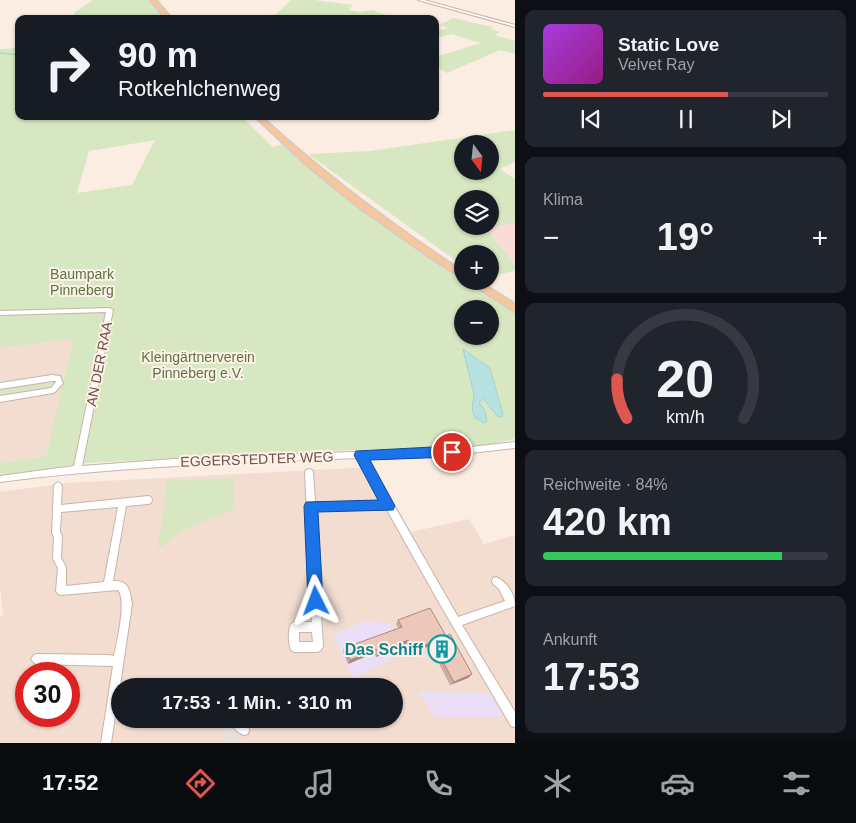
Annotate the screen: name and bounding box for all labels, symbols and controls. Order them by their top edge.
text: Static Love [618,34,719,55]
icon: right [35,35,100,100]
text: 90 m [118,35,198,74]
text: Velvet Ray [618,56,694,73]
text: Rotkehlchenweg [118,76,281,101]
icon: previous [577,105,605,133]
icon: pause [672,105,700,133]
icon: next [767,105,795,133]
north arrow [454,135,499,180]
map controls [454,135,499,345]
button: layers [454,190,499,235]
text: Klima [543,191,583,208]
text: 19° [657,216,714,258]
text: − [543,222,559,253]
text: + [812,222,828,253]
button: + [454,245,499,290]
park label: Baumpark Pinneberg [50,266,115,298]
button: − [454,300,499,345]
street label: AN DER RAA [83,320,115,408]
park label: Kleingärtnerverein Pinneberg e.V. [141,349,255,381]
text: 20 [657,350,714,408]
text: km/h [666,407,705,427]
pin [431,431,473,473]
icon: arrive [438,438,466,466]
street label: EGGERSTEDTER WEG [180,448,334,470]
text: Reichweite · 84% [543,476,668,493]
text: 420 km [543,501,672,543]
position arrow [289,574,341,626]
text: Ankunft [543,631,597,648]
building icon: Das Schiff [427,634,457,664]
place label: Das Schiff [345,641,424,658]
text: 17:53 [543,656,640,698]
speed limit sign: 30 [15,662,80,727]
text: 17:53 · 1 Min. · 310 m [162,692,352,713]
icon: directions [183,766,218,801]
icon: music [302,766,337,801]
icon: phone [421,766,456,801]
icon: climate [540,766,575,801]
icon: car [660,766,695,801]
icon: filters [779,766,814,801]
text: 17:52 [42,770,98,795]

